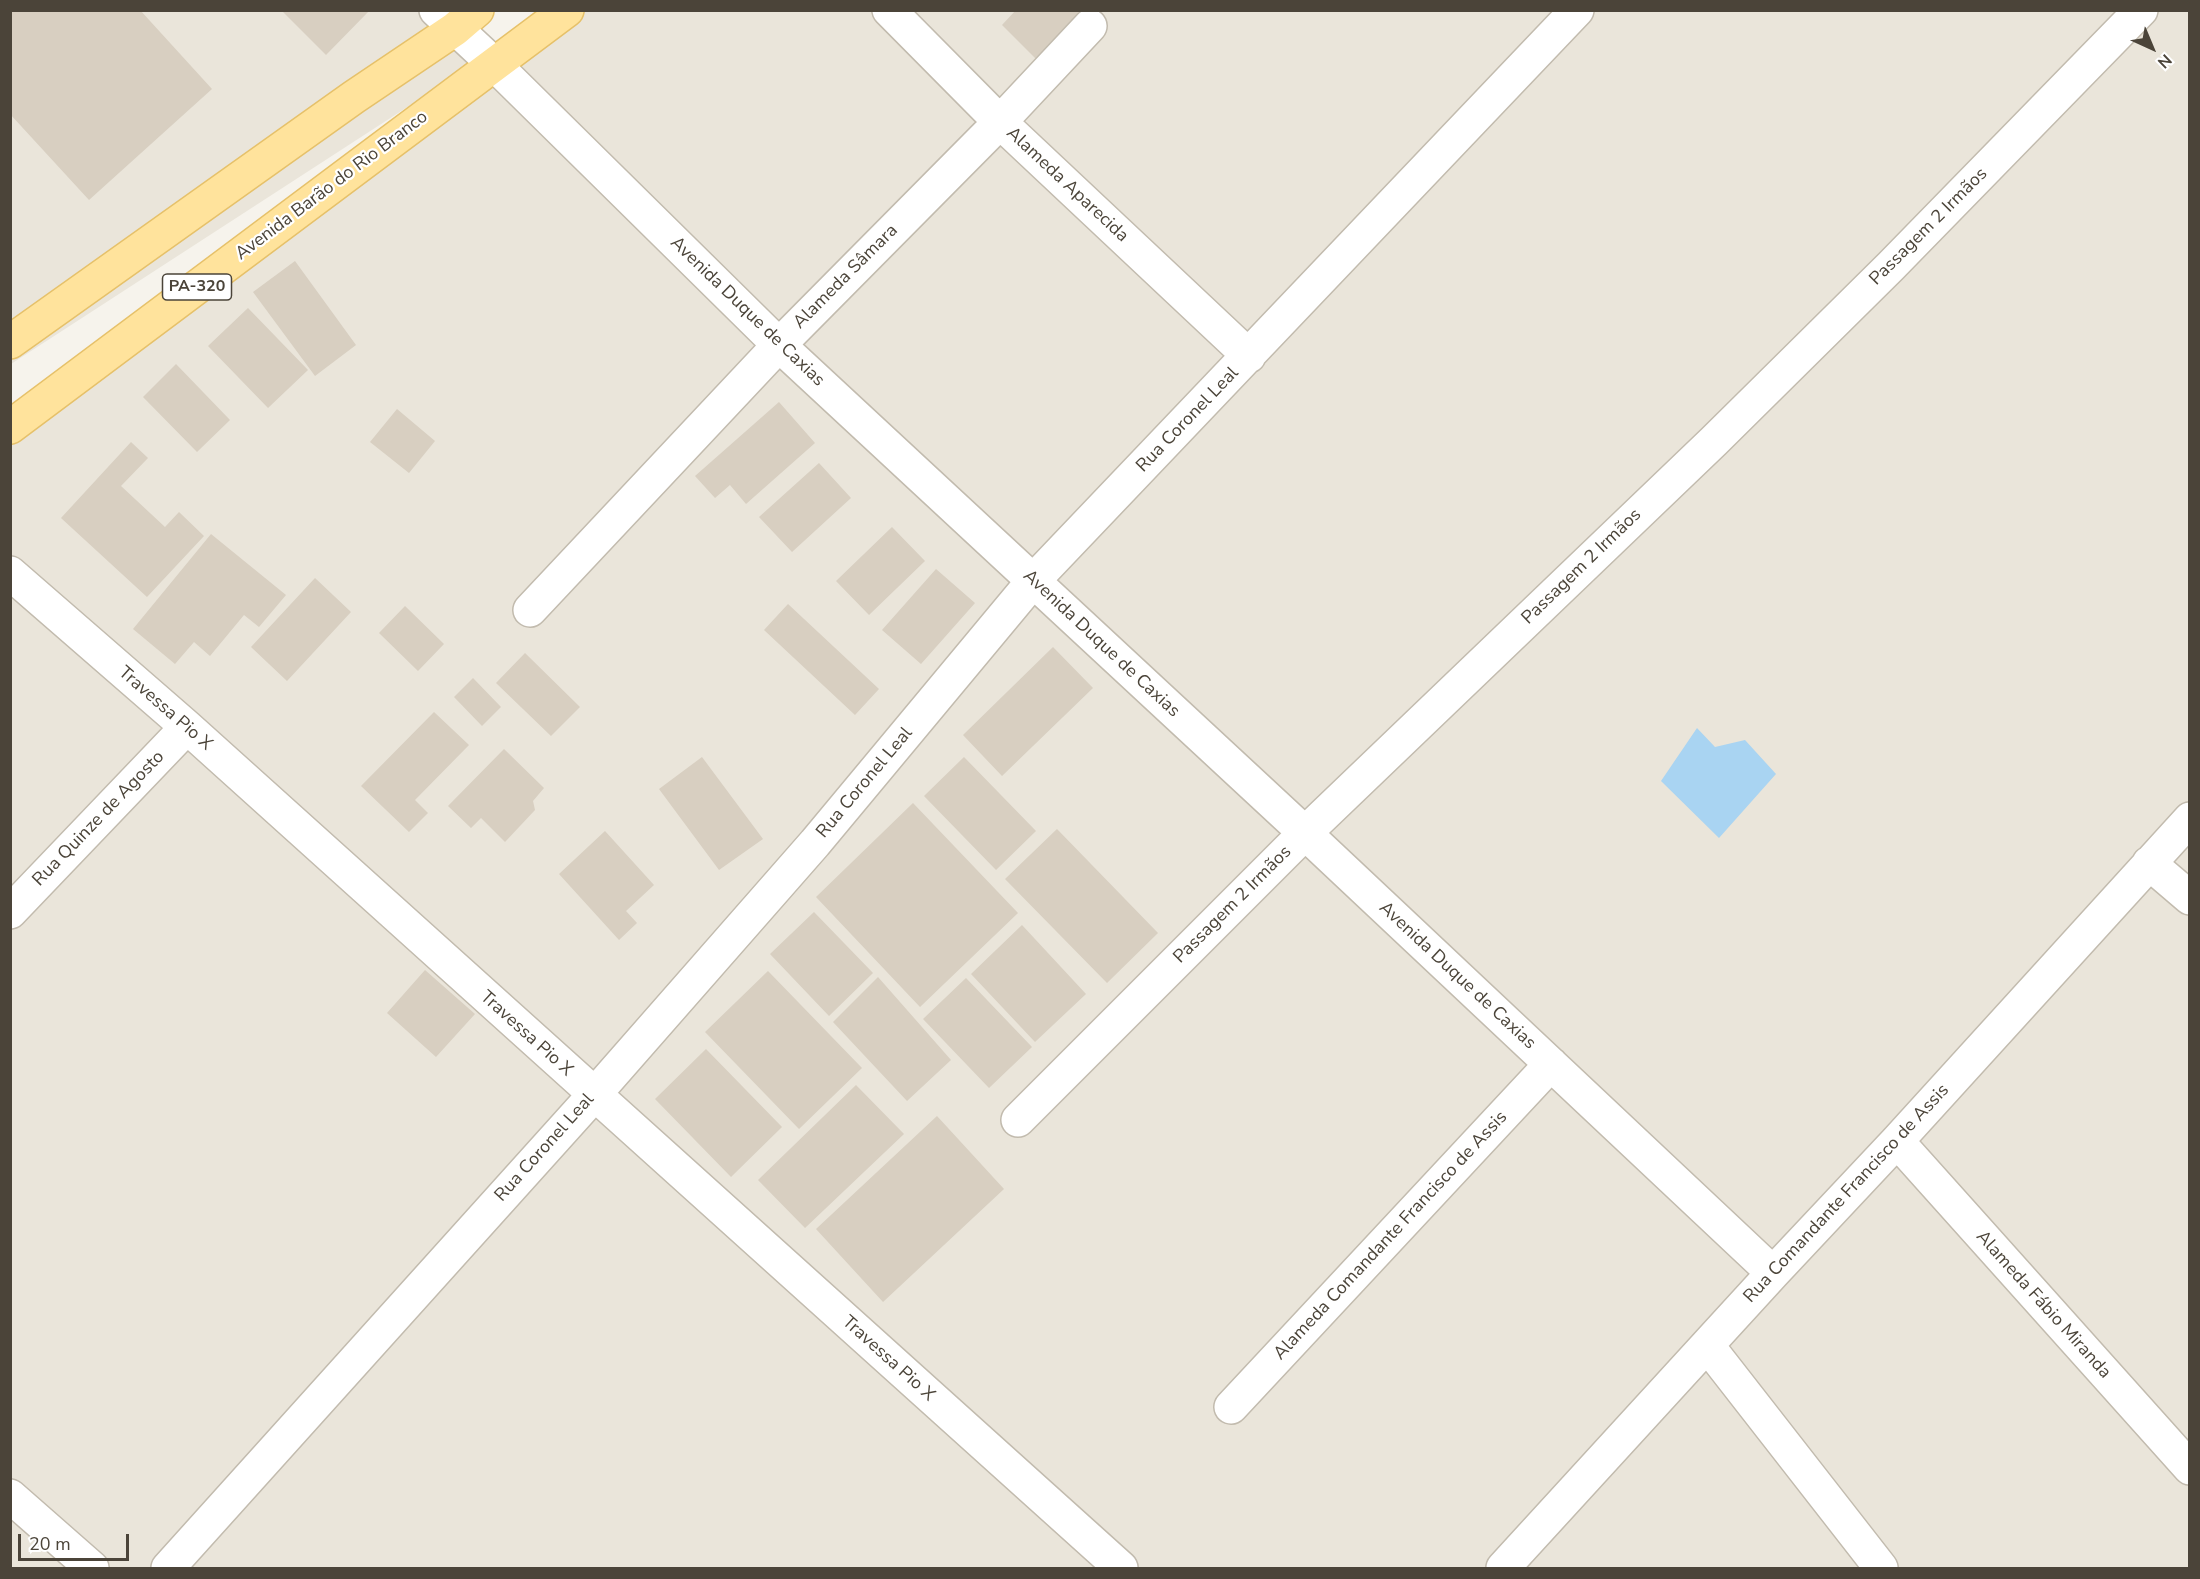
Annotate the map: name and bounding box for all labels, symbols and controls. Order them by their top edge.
north arrow [2122,18,2182,78]
text: N [2153,49,2176,73]
street label: Avenida Barão do Rio Branco [232,107,432,265]
street label: Alameda Aparecida [1001,123,1133,247]
street label: Passagem 2 Irmãos [1866,164,1992,290]
street label: Alameda Sâmara [789,220,903,334]
street label: Avenida Duque de Caxias [665,232,829,392]
road number: PA-320 [162,274,232,300]
street label: Rua Coronel Leal [1132,363,1244,477]
street label: Passagem 2 Irmãos [1518,504,1646,630]
street label: Avenida Duque de Caxias [1018,566,1184,722]
street label: Travessa Pio X [114,662,216,756]
street label: Rua Coronel Leal [812,723,918,843]
street label: Rua Quinze de Agosto [29,747,169,891]
street label: Passagem 2 Irmãos [1170,842,1296,968]
street label: Avenida Duque de Caxias [1374,898,1540,1054]
street label: Travessa Pio X [475,987,577,1081]
street label: Rua Comandante Francisco de Assis [1740,1080,1954,1308]
street label: Rua Coronel Leal [491,1089,599,1207]
street label: Alameda Comandante Francisco de Assis [1270,1107,1512,1365]
street label: Alameda Fábio Miranda [1971,1227,2115,1383]
street label: Travessa Pio X [837,1312,939,1406]
scale bar [21,1522,132,1560]
text: 20 m [29,1532,71,1556]

